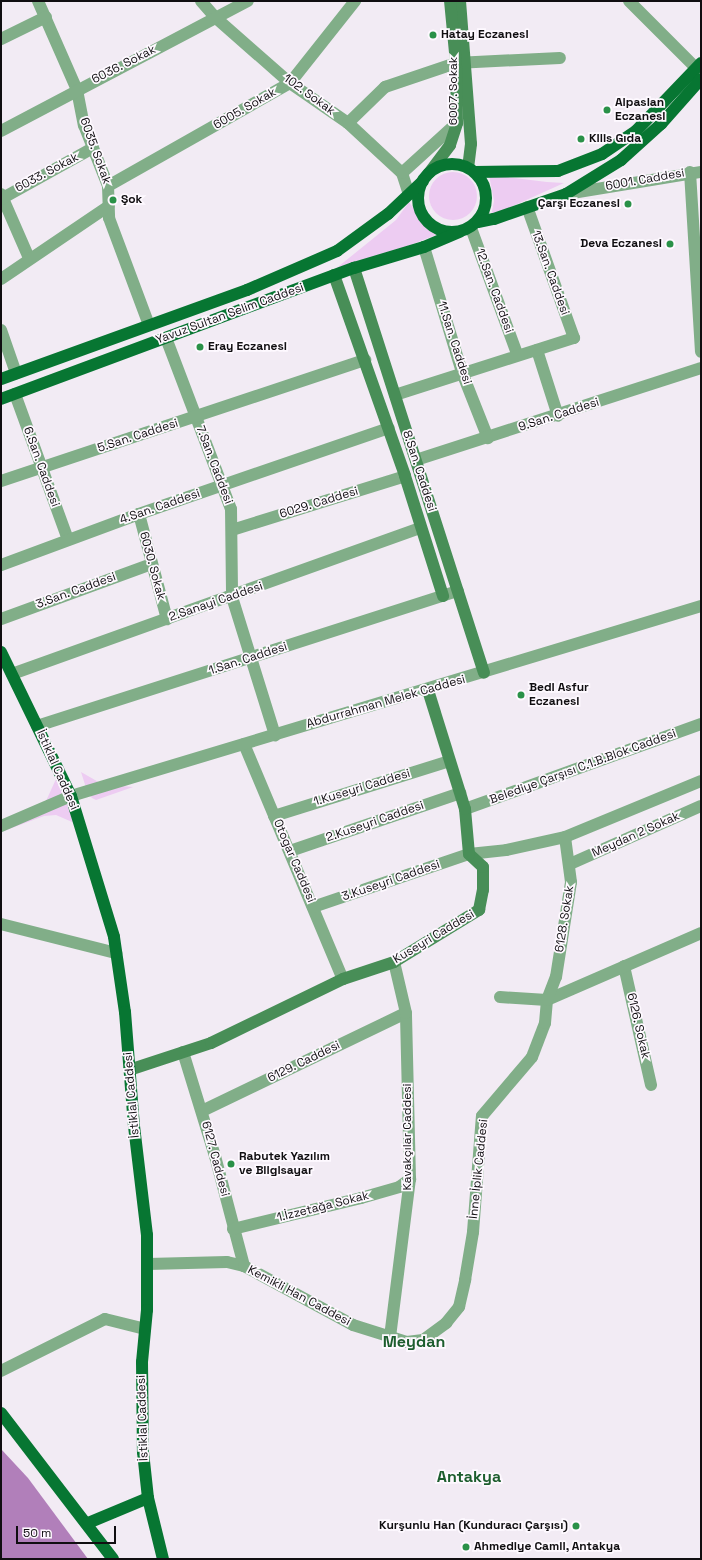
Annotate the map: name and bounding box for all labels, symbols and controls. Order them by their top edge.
place label: Hatay Eczanesi [441,28,529,42]
marker: Hatay Eczanesi [428,30,438,40]
street label: 6036. Sokak [89,43,159,87]
street label: 6007. Sokak [447,56,461,126]
street label: 102. Sokak [280,71,338,119]
street label: 6005. Sokak [211,85,279,133]
place label: Alpaslan Eczanesi [615,96,666,124]
marker: Alpaslan Eczanesi [602,105,612,115]
street label: 6035. Sokak [76,116,114,186]
place label: Kilis Gıda [589,132,641,146]
marker: Kilis Gıda [576,134,586,144]
street label: 6033. Sokak [13,150,81,196]
street label: 6001. Caddesi [604,166,686,194]
place label: Şok [121,193,142,207]
marker: Şok [108,195,118,205]
place label: Çarşı Eczanesi [538,197,620,211]
marker: Çarşı Eczanesi [623,199,633,209]
street label: 13.San. Caddesi [528,229,572,317]
place label: Deva Eczanesi [580,237,662,251]
marker: Deva Eczanesi [665,239,675,249]
street label: 12.San. Caddesi [472,247,516,335]
street label: Yavuz Sultan Selim Caddesi [154,280,306,348]
street label: 11.San. Caddesi [434,299,474,387]
place label: Eray Eczanesi [208,340,287,354]
marker: Eray Eczanesi [195,342,205,352]
street label: 9.San. Caddesi [517,395,601,435]
street label: 5.San. Caddesi [96,416,180,456]
street label: 7.San. Caddesi [192,424,236,506]
street label: 6.San. Caddesi [20,425,62,509]
street label: 8.San. Caddesi [399,429,439,513]
street label: 6029. Caddesi [278,484,360,522]
street label: 4.San. Caddesi [118,486,202,528]
street label: 6030. Sokak [136,530,168,602]
street label: 3.San. Caddesi [34,570,118,612]
street label: 2.Sanayi Caddesi [167,579,265,625]
street label: 1.San. Caddesi [207,639,289,679]
street label: Abdurrahman Melek Caddesi [305,672,467,732]
place label: Bedi Asfur Eczanesi [529,681,589,709]
marker: Bedi Asfur Eczanesi [516,690,526,700]
street label: Belediye Çarşısı C.1.B.Blok Caddesi [488,726,678,808]
street label: İstiklal Caddesi [33,728,81,812]
street label: 1.Kuseyri Caddesi [312,766,412,810]
street label: 2.Kuseyri Caddesi [324,799,426,845]
street label: Meydan 2 Sokak [590,809,682,861]
street label: Otogar Caddesi [270,817,318,905]
street label: 3.Kuseyri Caddesi [340,858,442,904]
street label: 6128. Sokak [553,884,577,954]
street label: Kuseyri Caddesi [391,907,477,967]
street label: 6126. Sokak [623,992,653,1060]
street label: 6129. Caddesi [265,1038,343,1086]
street label: İstiklal Caddesi [121,1051,143,1139]
street label: Kavakçılar Caddesi [401,1083,415,1191]
street label: İnne İplik Caddesi [467,1118,491,1220]
street label: 6127. Caddesi [198,1120,232,1198]
place label: Rabutek Yazılım ve Bilgisayar [239,1150,330,1178]
marker: Rabutek Yazılım ve Bilgisayar [226,1159,236,1169]
street label: 1.İzzetağa Sokak [275,1189,371,1225]
street label: Kemikli Han Caddesi [245,1263,353,1329]
district label: Meydan [383,1332,445,1352]
street label: İstiklal Caddesi [134,1375,152,1461]
district label: Antakya [437,1467,501,1487]
scale bar [18,1518,118,1544]
place label: Kurşunlu Han (Kunduracı Çarşısı) [379,1519,568,1533]
marker: Kurşunlu Han (Kunduracı Çarşısı) [571,1521,581,1531]
text: 50 m [23,1525,51,1541]
place label: Ahmediye Camii, Antakya [474,1540,621,1554]
marker: Ahmediye Camii, Antakya [461,1542,471,1552]

